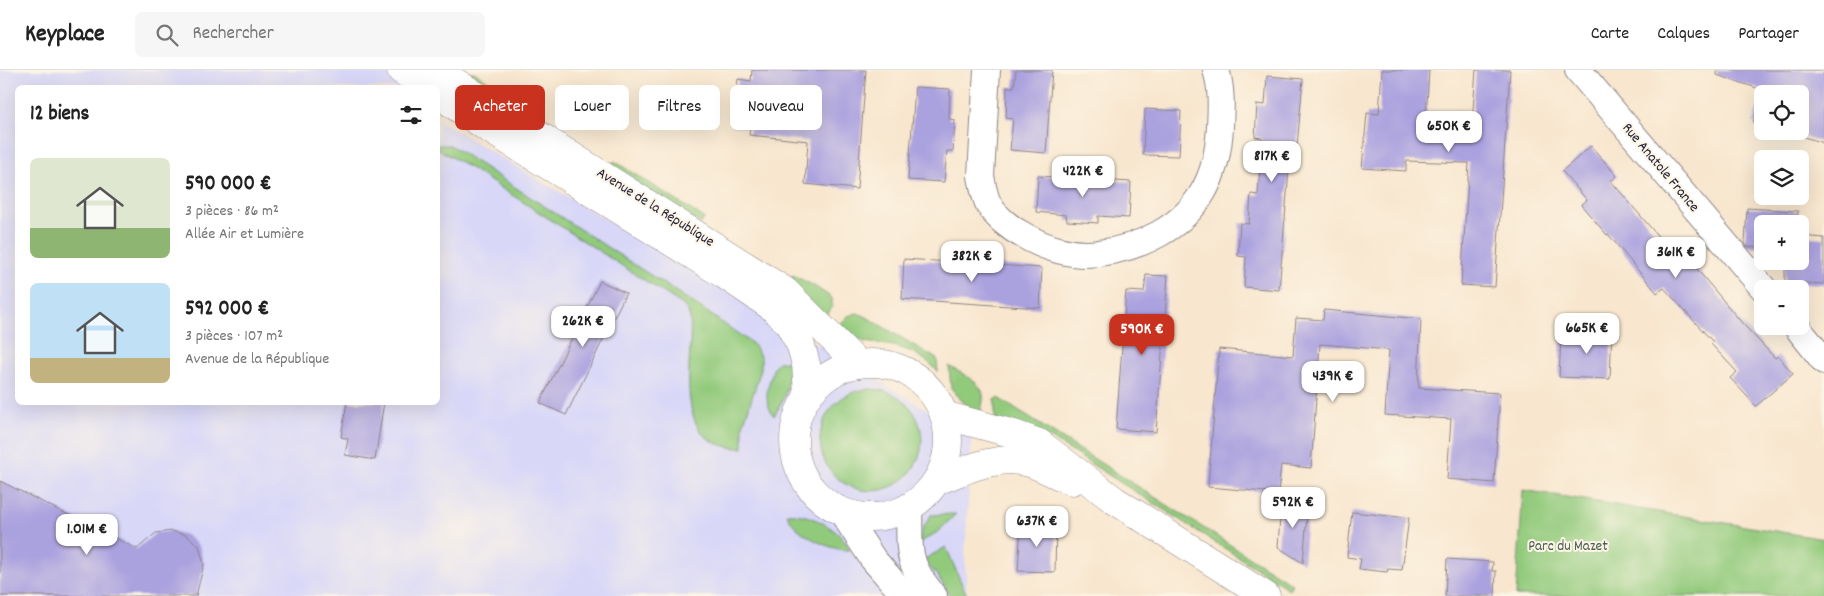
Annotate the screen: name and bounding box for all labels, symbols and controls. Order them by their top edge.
search box [135,12,485,57]
text: Keyplace [25,18,105,52]
icon: search [153,21,181,49]
text: Rechercher [193,21,274,48]
text: Carte [1591,22,1629,47]
text: Calques [1657,22,1710,47]
text: Partager [1738,22,1799,47]
chip: Acheter [455,85,545,130]
chip: Louer [555,85,629,130]
chip: Filtres [639,85,720,130]
chip: Nouveau [730,85,822,130]
map controls [1754,85,1809,335]
button: locate [1754,85,1809,140]
text: 12 biens [30,100,89,130]
icon: filters [397,101,425,129]
pin: 650K € [1408,111,1490,153]
text: 650K € [1427,115,1471,138]
street label: Rue Anatole France [1616,119,1704,218]
pin: 817K € [1231,140,1313,183]
text: 817K € [1254,145,1290,168]
button: layers [1754,150,1809,205]
pin: 422K € [1042,156,1124,198]
text: 422K € [1063,160,1103,183]
street label: Avenue de la République [592,163,719,253]
text: 590 000 € [185,170,271,200]
icon: home [70,178,130,238]
text: 3 pièces · 86 m² [185,200,279,223]
button: + [1754,215,1809,270]
text: Allée Air et Lumière [185,223,304,246]
pin: 361K € [1635,236,1717,279]
pin: 382K € [931,240,1013,283]
text: 361K € [1657,241,1695,264]
text: 382K € [952,245,992,268]
button: − [1754,280,1809,335]
text: 592 000 € [185,295,269,325]
icon: home [70,303,130,363]
pin: 262K € [542,306,624,348]
text: 262K € [562,310,604,333]
pin: 665K € [1546,312,1628,355]
pin: 590K € [1101,314,1183,356]
text: 665K € [1565,317,1609,340]
text: 590K € [1120,318,1164,341]
text: 3 pièces · 107 m² [185,325,283,348]
text: Avenue de la République [185,348,329,371]
pin: 439K € [1292,360,1374,403]
text: 439K € [1312,365,1354,388]
pin: 592K € [1252,486,1334,529]
text: 592K € [1272,491,1314,514]
pin: 637K € [996,506,1078,548]
text: 637K € [1016,510,1058,533]
pin: 1.01M € [41,514,133,556]
text: 1.01M € [67,518,107,541]
park label: Parc du Mazet [1528,536,1608,558]

